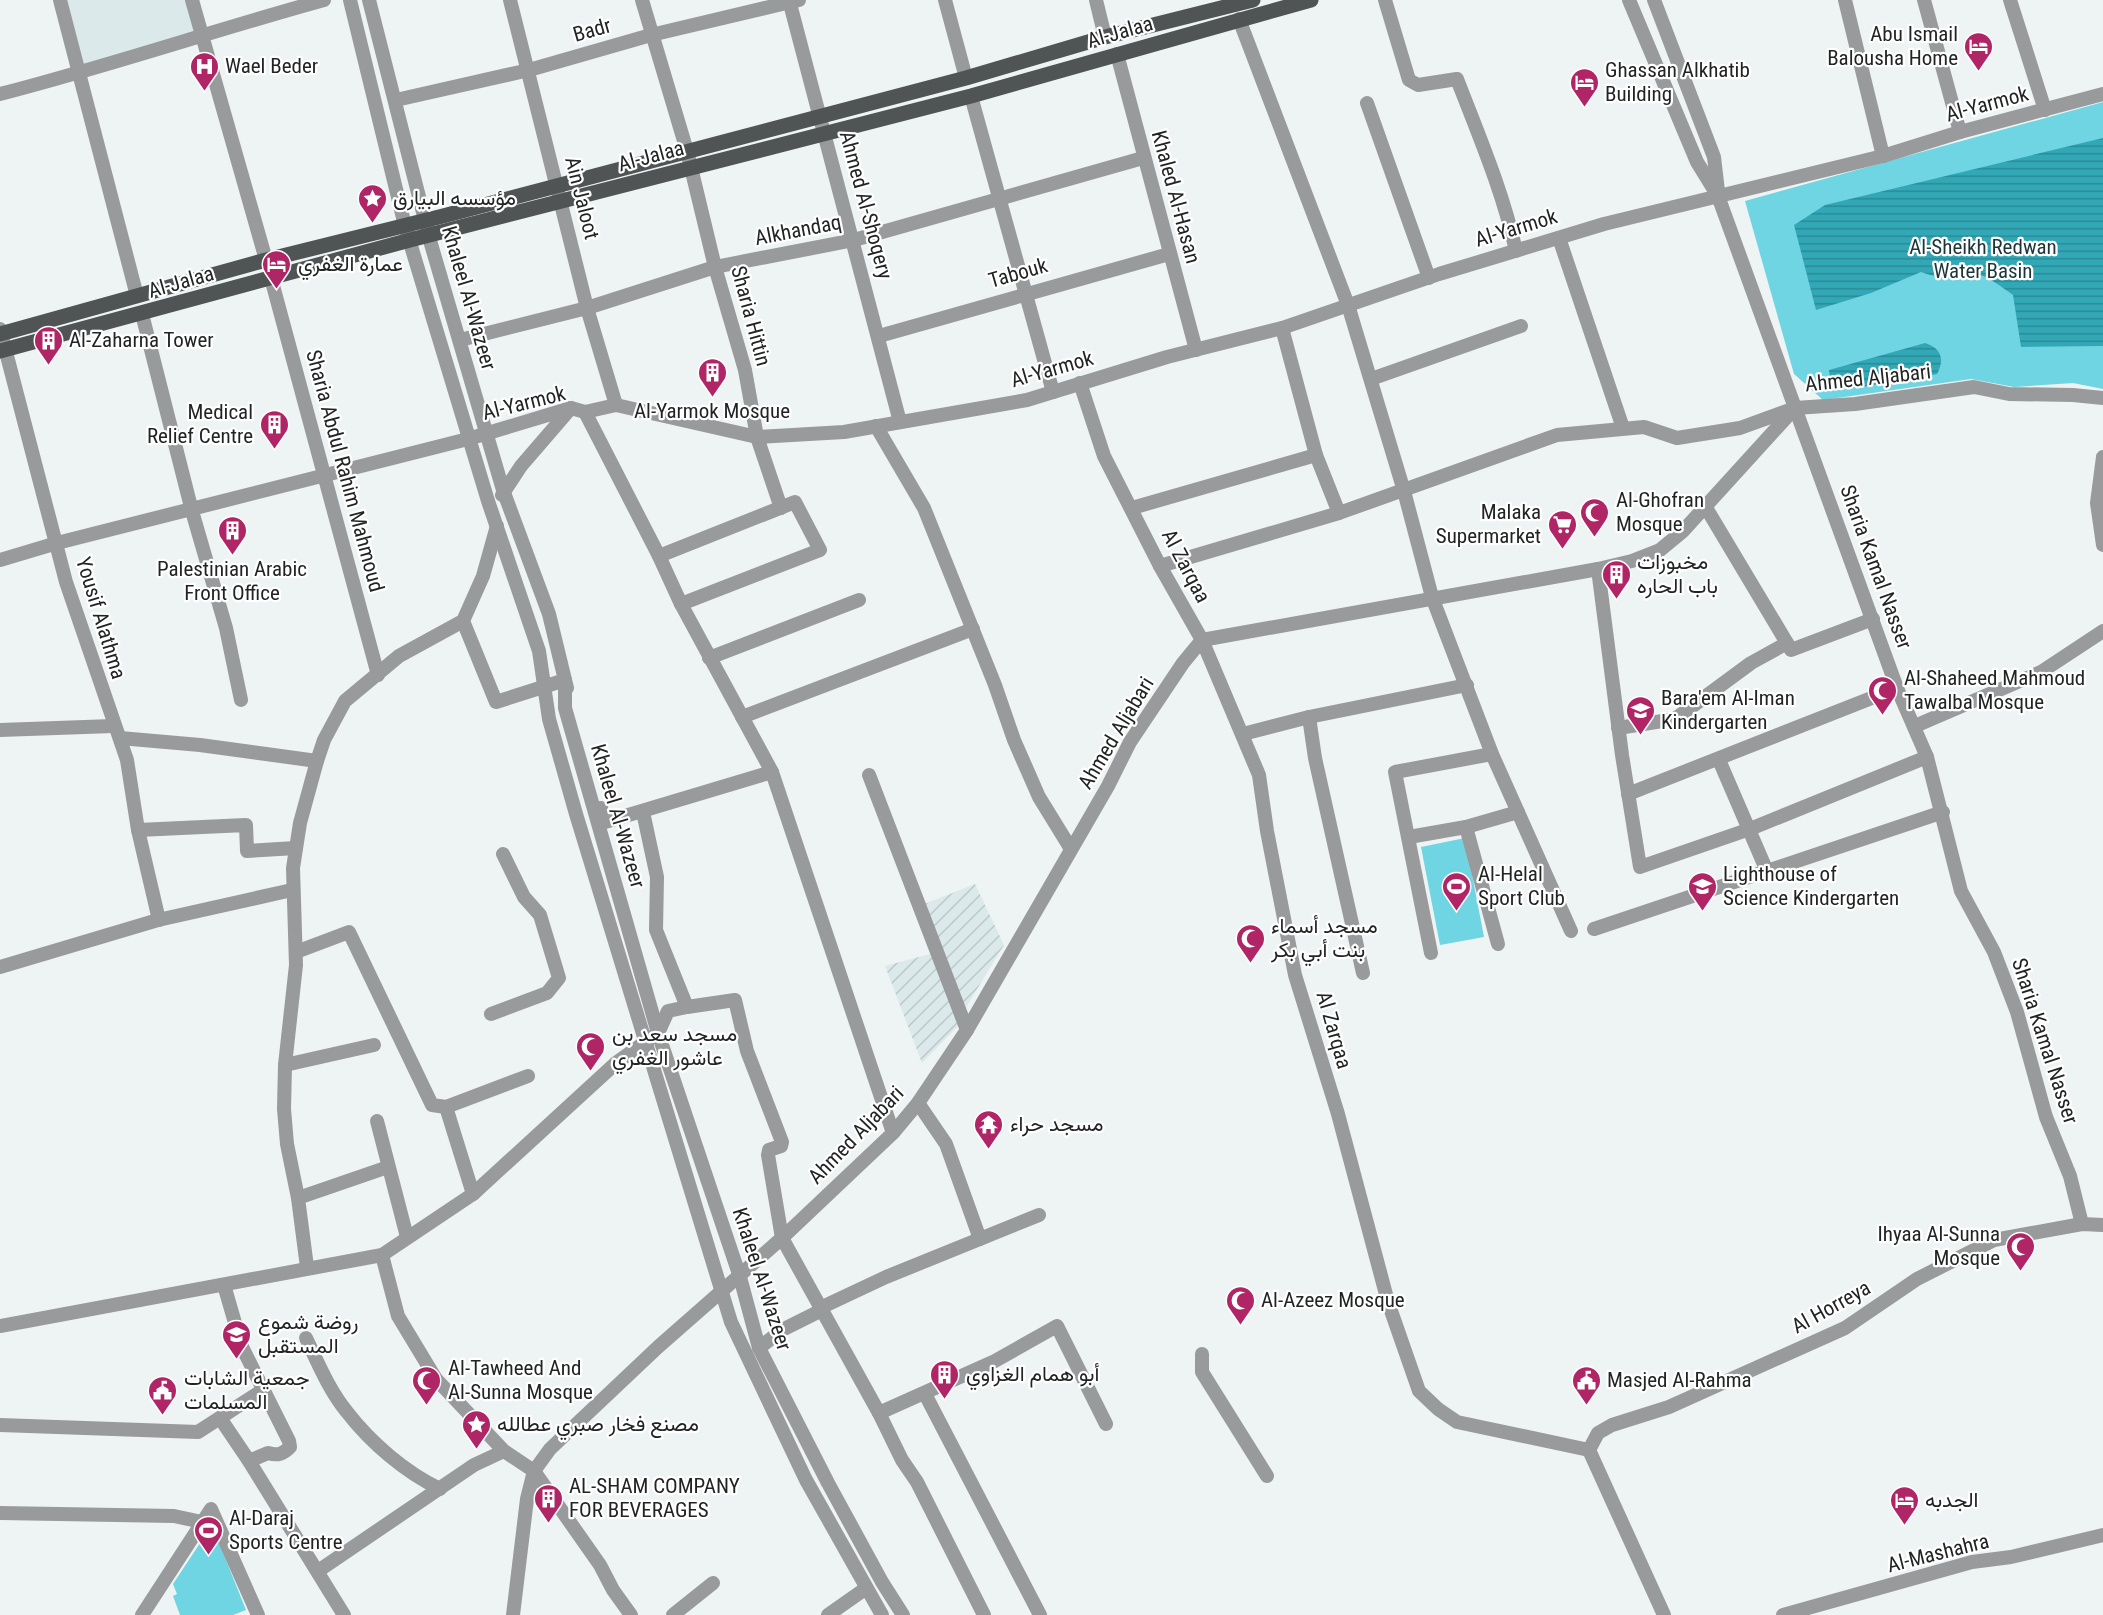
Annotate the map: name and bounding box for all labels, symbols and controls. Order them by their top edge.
street label: Al-Jalaa [1084,11,1156,53]
street label: Badr [570,13,614,47]
place label: Abu Ismail Balousha Home [1827,22,1958,70]
hotel icon: Abu Ismail Balousha Home [1963,30,1995,72]
hospital icon: Wael Beder [188,50,220,92]
place label: Wael Beder [225,54,318,78]
place label: Ghassan Alkhatib Building [1605,58,1750,106]
hotel icon: Ghassan Alkhatib Building [1568,66,1600,108]
street label: Al-Yarmok [1943,81,2032,127]
street label: Ahmed Al-Shoqery [835,128,897,282]
street label: Khaled Al-Hasan [1147,128,1205,266]
street label: Al-Jalaa [615,136,687,176]
street label: Ain Jaloot [560,154,604,242]
place icon: مؤسسه البيارق [356,182,388,224]
place label: مؤسسه البيارق [393,186,516,211]
street label: Al-Yarmok [1472,204,1561,252]
street label: Alkhandaq [753,210,843,250]
street label: Khaleel Al-Wazeer [437,223,501,373]
park label: Al-Sheikh Redwan Water Basin [1909,235,2057,283]
hotel icon: عمارة الغفري [261,248,293,290]
place label: عمارة الغفري [298,252,403,281]
street label: Tabouk [986,253,1051,293]
street label: Al-Jalaa [145,261,217,303]
street label: Sharia Hittin [726,263,776,369]
building icon: Al-Zaharna Tower [32,324,64,366]
place label: Al-Zaharna Tower [69,328,214,352]
street label: Al-Yarmok [1008,346,1097,392]
street label: Sharia Abdul Rahim Mahmoud [301,347,389,595]
building icon: Al-Yarmok Mosque [696,356,728,398]
street label: Ahmed Aljabari [1804,359,1932,397]
street label: Al-Yarmok [480,381,569,425]
place label: Al-Yarmok Mosque [634,399,790,423]
place label: Medical Relief Centre [147,400,253,448]
building icon: Medical Relief Centre [258,408,290,450]
street label: Sharia Kamal Nasser [1835,482,1917,652]
place label: Al-Ghofran Mosque [1616,488,1704,536]
mosque icon: Al-Ghofran Mosque [1579,496,1611,538]
place label: Malaka Supermarket [1436,500,1541,548]
supermarket icon: Malaka Supermarket [1546,508,1578,550]
building icon: Palestinian Arabic Front Office [216,514,248,556]
street label: Al Zarqaa [1157,525,1215,607]
place label: مخبوزات باب الحاره [1637,550,1718,599]
street label: Yousif Alathma [71,554,131,682]
place label: Palestinian Arabic Front Office [157,557,307,605]
building icon: مخبوزات باب الحاره [1600,558,1632,600]
place label: Al-Shaheed Mahmoud Tawalba Mosque [1904,666,2085,714]
street label: Ahmed Aljabari [1073,673,1159,793]
mosque icon: Al-Shaheed Mahmoud Tawalba Mosque [1867,674,1899,716]
place label: Bara'em Al-Iman Kindergarten [1661,686,1795,734]
school or university icon: Bara'em Al-Iman Kindergarten [1624,694,1656,736]
street label: Khaleel Al-Wazeer [586,741,650,891]
place label: Al-Helal Sport Club [1478,862,1565,910]
place label: Lighthouse of Science Kindergarten [1723,862,1899,910]
sports icon: Al-Helal Sport Club [1441,870,1473,912]
school or university icon: Lighthouse of Science Kindergarten [1686,870,1718,912]
place label: مسجد أسماء بنت أبي بكر [1270,914,1378,967]
mosque icon: مسجد أسماء بنت أبي بكر [1234,922,1266,964]
street label: Sharia Kamal Nasser [2007,955,2083,1127]
street label: Al Zarqaa [1311,988,1357,1072]
place label: مسجد سعد بن عاشور الغفري [612,1022,737,1075]
mosque icon: مسجد سعد بن عاشور الغفري [575,1030,607,1072]
street label: Ahmed Aljabari [803,1081,909,1189]
temple icon: مسجد حراء [973,1108,1005,1150]
place label: مسجد حراء [1010,1112,1103,1137]
street label: Khaleel Al-Wazeer [728,1205,796,1353]
place label: Ihyaa Al-Sunna Mosque [1877,1222,2000,1270]
mosque icon: Ihyaa Al-Sunna Mosque [2005,1230,2037,1272]
street label: Al Horreya [1787,1276,1875,1338]
mosque icon: Al-Azeez Mosque [1224,1284,1256,1326]
place label: Al-Azeez Mosque [1261,1288,1405,1312]
place label: روضة شموع المستقبل [258,1310,358,1358]
school or university icon: روضة شموع المستقبل [221,1318,253,1360]
place label: Al-Tawheed And Al-Sunna Mosque [448,1356,593,1404]
building icon: أبو همام الغزاوي [929,1358,961,1400]
place label: أبو همام الغزاوي [966,1362,1099,1391]
mosque icon: Al-Tawheed And Al-Sunna Mosque [411,1364,443,1406]
public building icon: Masjed Al-Rahma [1570,1364,1602,1406]
place label: جمعية الشابات المسلمات [184,1366,310,1414]
place label: Masjed Al-Rahma [1607,1368,1752,1392]
public building icon: جمعية الشابات المسلمات [147,1374,179,1416]
place icon: مصنع فخار صبري عطالله [460,1408,492,1450]
place label: مصنع فخار صبري عطالله [497,1412,699,1441]
place label: AL-SHAM COMPANY FOR BEVERAGES [569,1474,740,1522]
building icon: AL-SHAM COMPANY FOR BEVERAGES [532,1482,564,1524]
hotel icon: الجدبه [1888,1484,1920,1526]
place label: الجدبه [1925,1488,1978,1512]
place label: Al-Daraj Sports Centre [229,1506,343,1554]
sports icon: Al-Daraj Sports Centre [192,1514,224,1556]
street label: Al-Mashahra [1885,1529,1991,1577]

